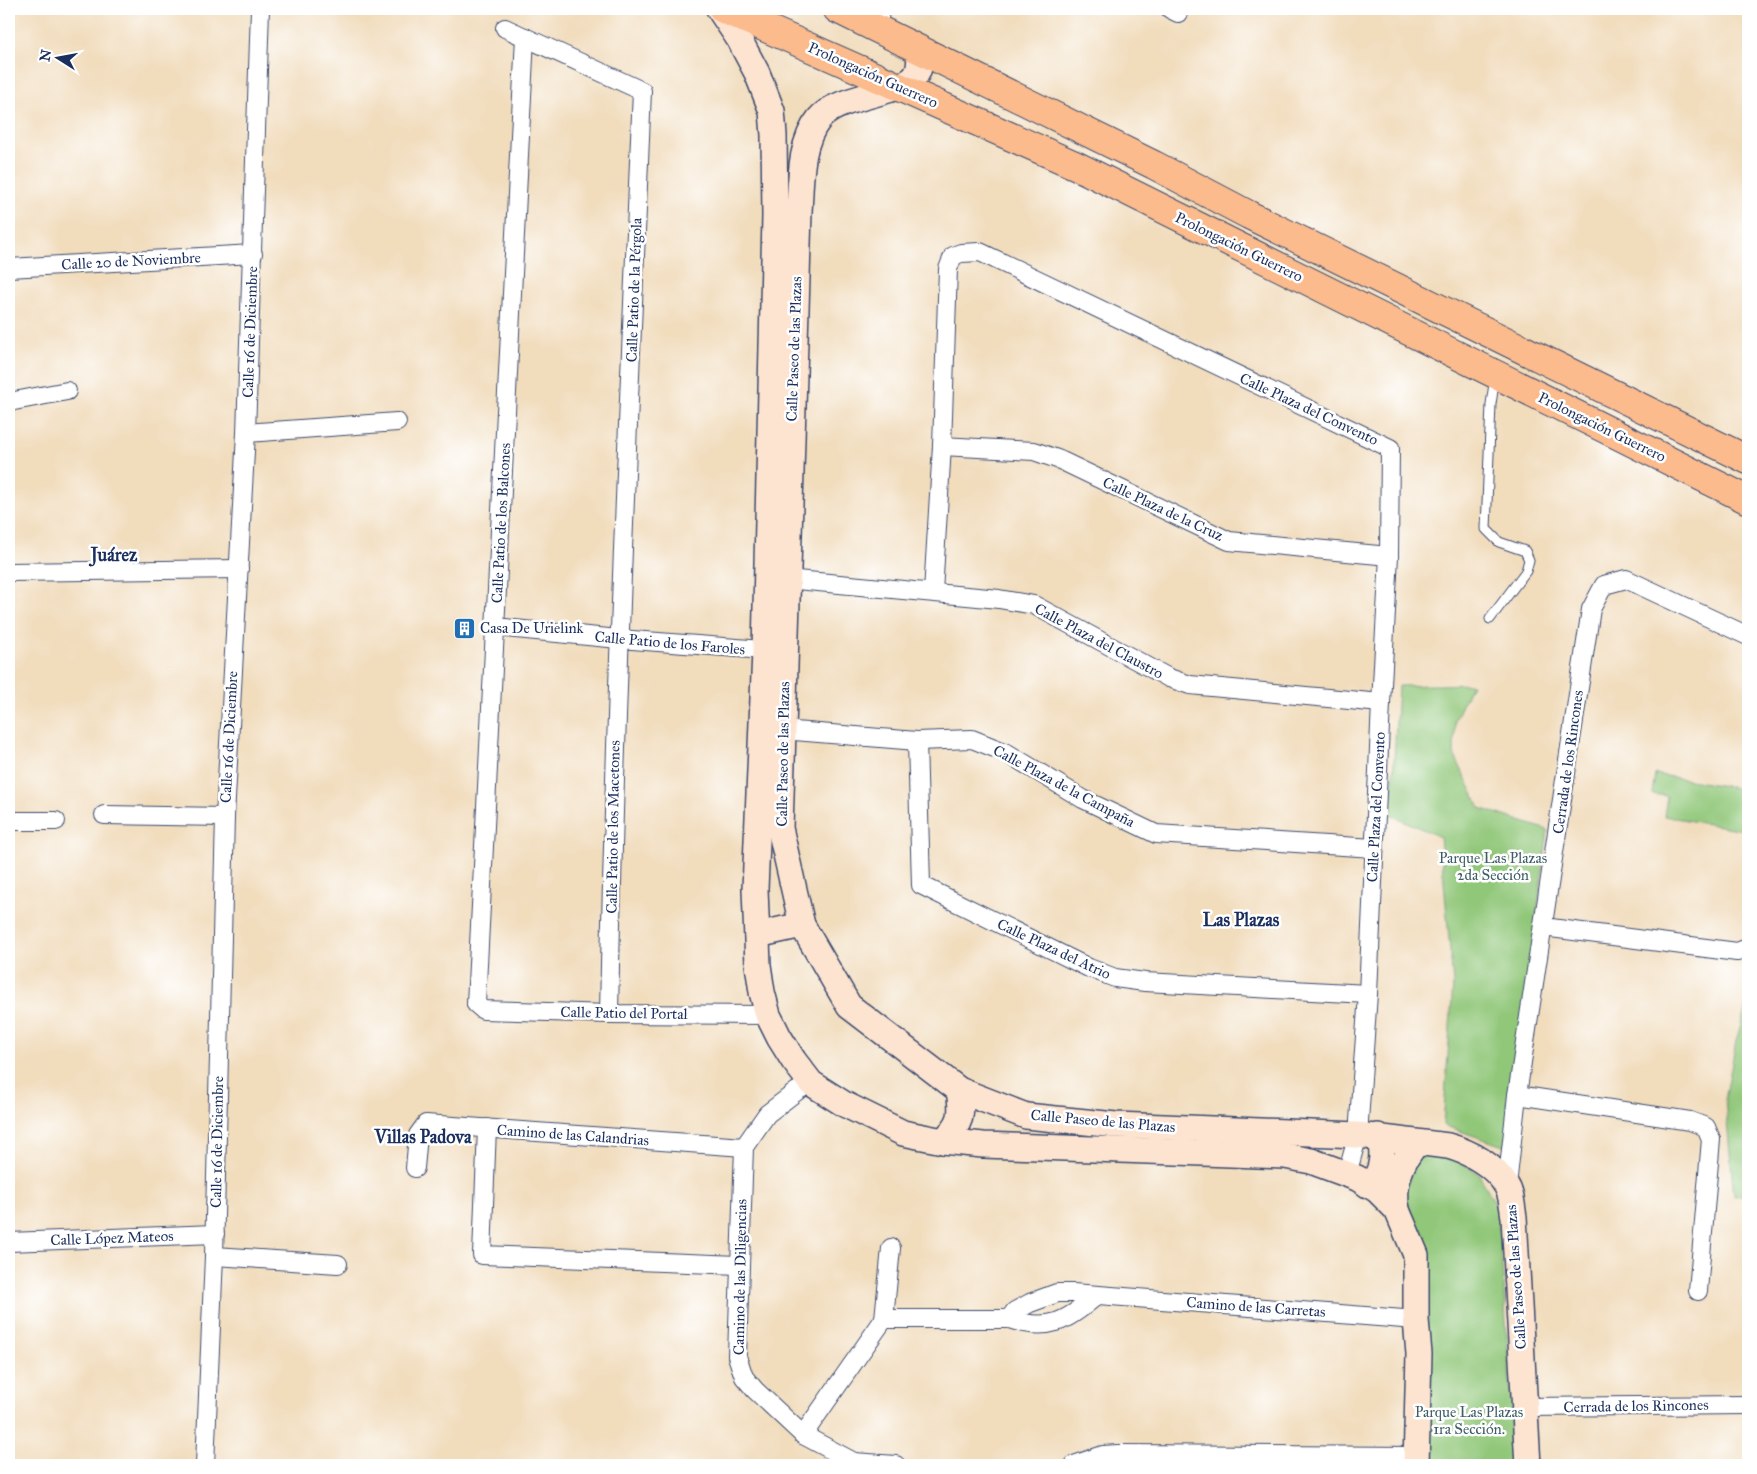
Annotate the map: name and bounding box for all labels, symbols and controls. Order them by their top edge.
north arrow [32,32,82,82]
street label: Prolongación Guerrero [805,38,941,112]
text: N [36,48,55,63]
street label: Prolongación Guerrero [1172,208,1306,286]
street label: Calle Patio de la Pérgola [622,217,646,363]
street label: Calle 20 de Noviembre [61,248,201,274]
street label: Calle 16 de Diciembre [239,266,261,398]
street label: Calle Paseo de las Plazas [782,276,806,422]
street label: Calle Plaza del Convento [1237,369,1381,449]
street label: Prolongación Guerrero [1535,388,1669,466]
street label: Calle Patio de los Balcones [488,442,514,604]
street label: Calle Plaza de la Cruz [1100,473,1226,545]
district label: Juárez [89,544,138,567]
street label: Calle Plaza del Claustro [1032,599,1167,683]
building icon: Casa De Urielink [452,616,476,640]
place label: Casa De Urielink [480,619,584,637]
street label: Calle Patio de los Faroles [594,627,746,659]
street label: Calle 16 de Diciembre [217,671,241,803]
street label: Calle Paseo de las Plazas [773,681,793,827]
street label: Cerrada de los Rincones [1549,689,1587,835]
street label: Calle Plaza del Convento [1363,731,1389,883]
street label: Calle Patio de los Macetones [602,740,624,914]
street label: Calle Plaza de la Campaña [990,741,1138,831]
park label: Parque Las Plazas 2da Sección [1439,849,1547,884]
district label: Las Plazas [1203,909,1280,931]
street label: Calle Plaza del Atrio [994,915,1114,983]
street label: Calle Patio del Portal [560,1003,689,1023]
street label: Calle 16 de Diciembre [207,1076,227,1208]
street label: Calle Paseo de las Plazas [1030,1106,1176,1136]
street label: Camino de las Calandrias [496,1121,650,1149]
district label: Villas Padova [373,1126,472,1148]
street label: Camino de las Diligencias [730,1199,750,1355]
street label: Calle Paseo de las Plazas [1502,1204,1530,1350]
street label: Calle López Mateos [50,1227,174,1249]
street label: Camino de las Carretas [1186,1293,1326,1321]
street label: Cerrada de los Rincones [1563,1396,1709,1416]
park label: Parque Las Plazas 1ra Sección. [1415,1403,1523,1438]

